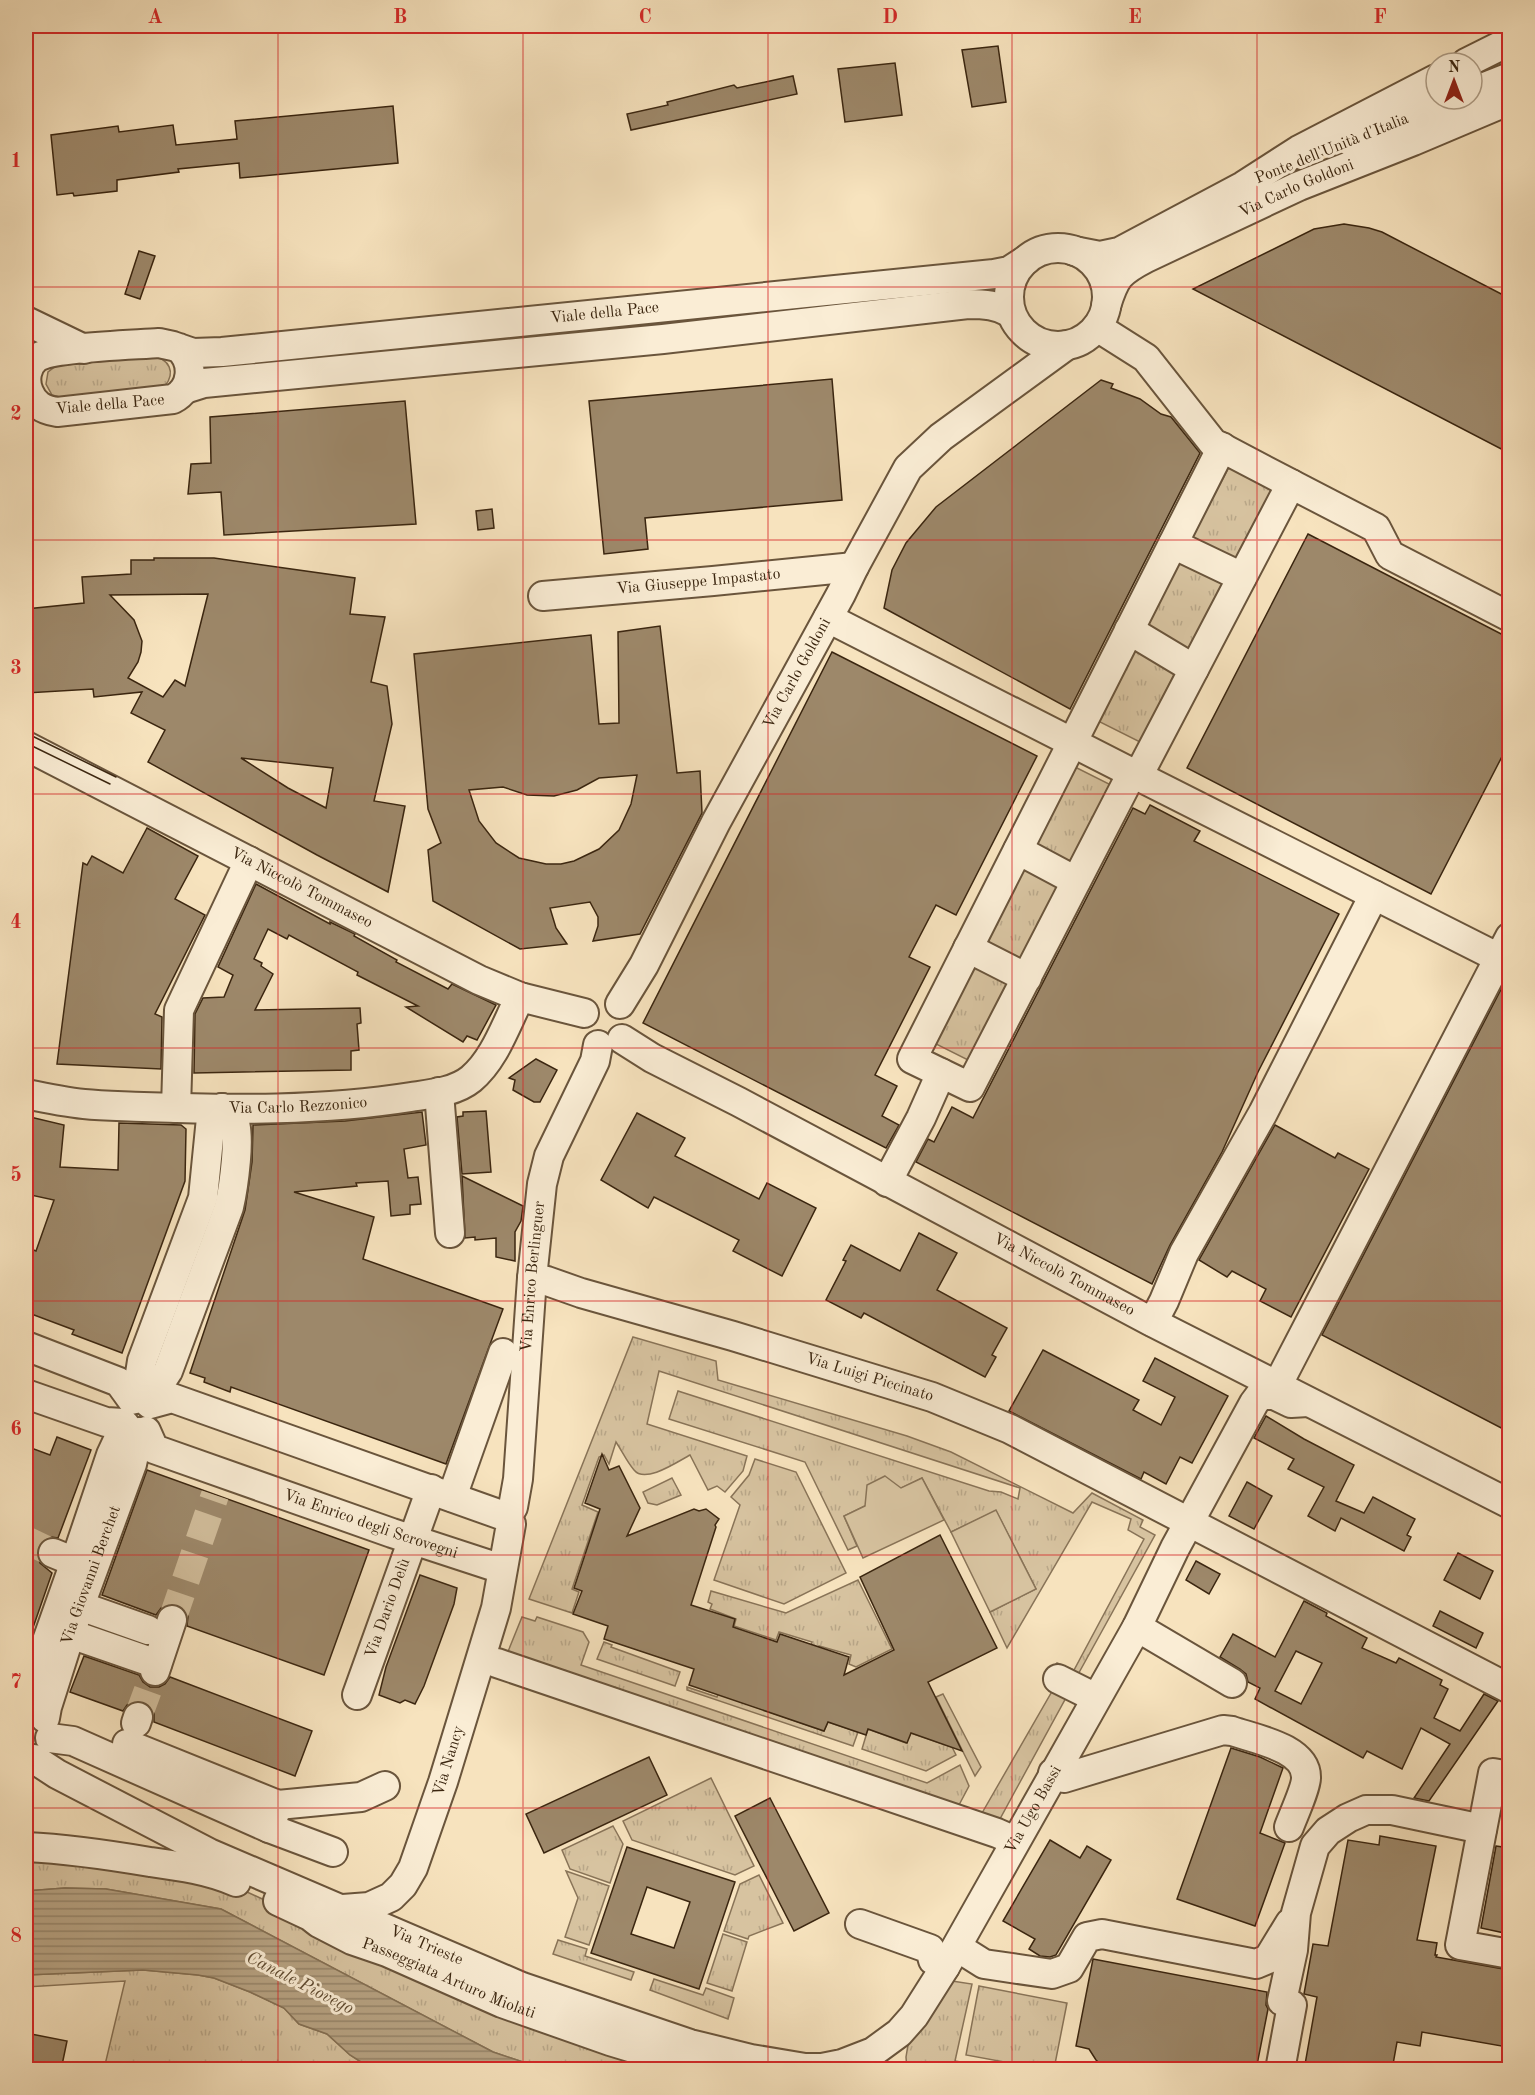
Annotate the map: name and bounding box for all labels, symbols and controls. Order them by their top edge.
text: A [147,8,163,28]
text: B [393,8,407,28]
text: C [638,8,652,28]
text: D [882,8,898,28]
text: E [1128,8,1142,28]
text: F [1373,8,1387,28]
north arrow [1424,51,1484,111]
text: N [1448,60,1461,76]
street label: Ponte dell'Unità d'Italia [1253,111,1411,187]
text: 1 [10,152,22,172]
street label: Via Carlo Goldoni [1237,157,1356,221]
street label: Viale della Pace [549,300,660,327]
street label: Viale della Pace [55,392,165,418]
text: 2 [10,405,22,425]
street label: Via Giuseppe Impastato [616,566,781,598]
street label: Via Carlo Goldoni [761,616,834,732]
text: 3 [10,659,22,679]
street label: Via Niccolò Tommaseo [228,845,375,932]
text: 4 [10,913,22,933]
street label: Via Carlo Rezzonico [228,1095,368,1117]
text: 5 [10,1165,22,1186]
street label: Via Enrico Berlinguer [519,1200,548,1353]
street label: Via Niccolò Tommaseo [990,1231,1137,1319]
street label: Via Luigi Piccinato [803,1351,935,1405]
text: 6 [10,1420,22,1440]
street label: Via Enrico degli Scrovegni [281,1487,460,1562]
street label: Via Giovanni Berchet [59,1503,124,1647]
street label: Via Dario Delù [363,1556,414,1660]
text: 7 [10,1673,22,1693]
street label: Via Nancy [431,1723,467,1798]
street label: Via Ugo Bassi [1002,1763,1065,1857]
street label: Via Trieste [387,1923,465,1969]
text: 8 [10,1927,22,1947]
street label: Passeggiata Arturo Miolati [360,1936,537,2022]
water label: Canale Piovego [243,1948,357,2018]

